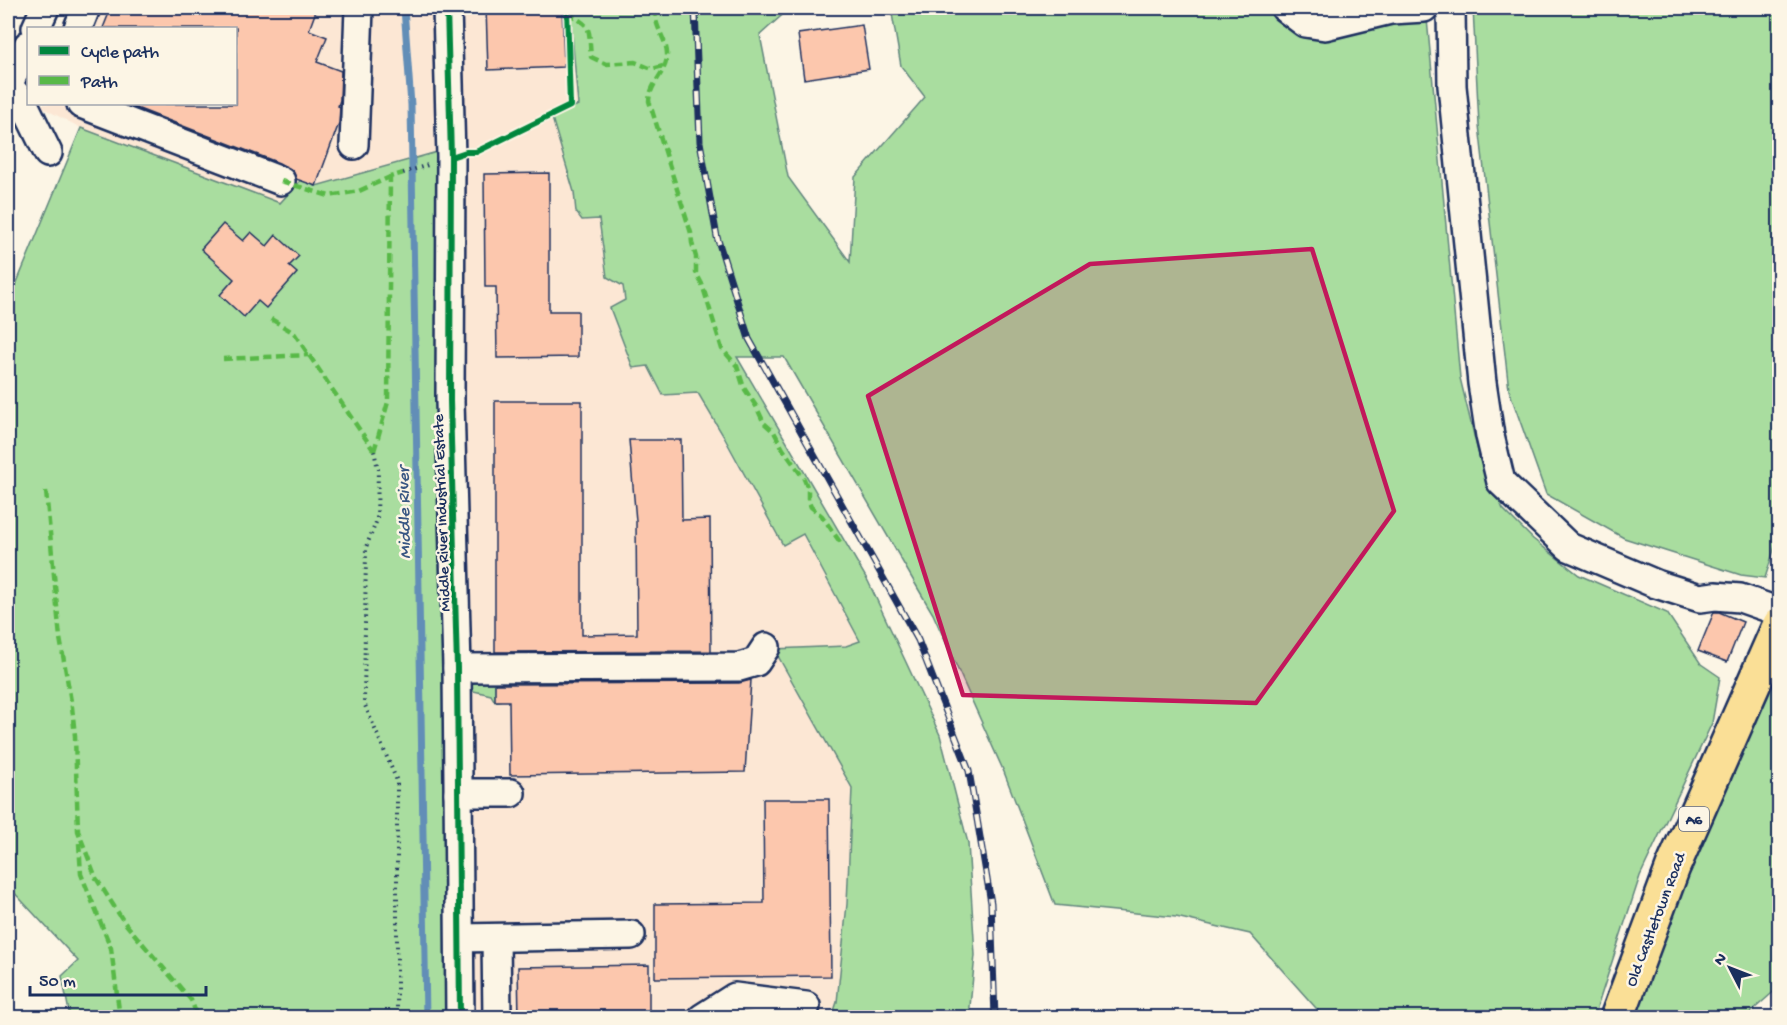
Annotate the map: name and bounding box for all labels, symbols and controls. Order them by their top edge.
legend [27,27,237,105]
text: Cycle path [81,43,159,64]
text: Path [80,73,118,94]
street label: Middle River Industrial Estate [431,413,456,612]
water label: Middle River [394,463,417,559]
road number: A6 [1679,807,1709,831]
street label: Old Castletown Road [1623,849,1692,990]
north arrow [1700,938,1760,998]
text: N [1711,950,1732,971]
scale bar [30,959,206,997]
text: 50 m [39,972,76,993]

